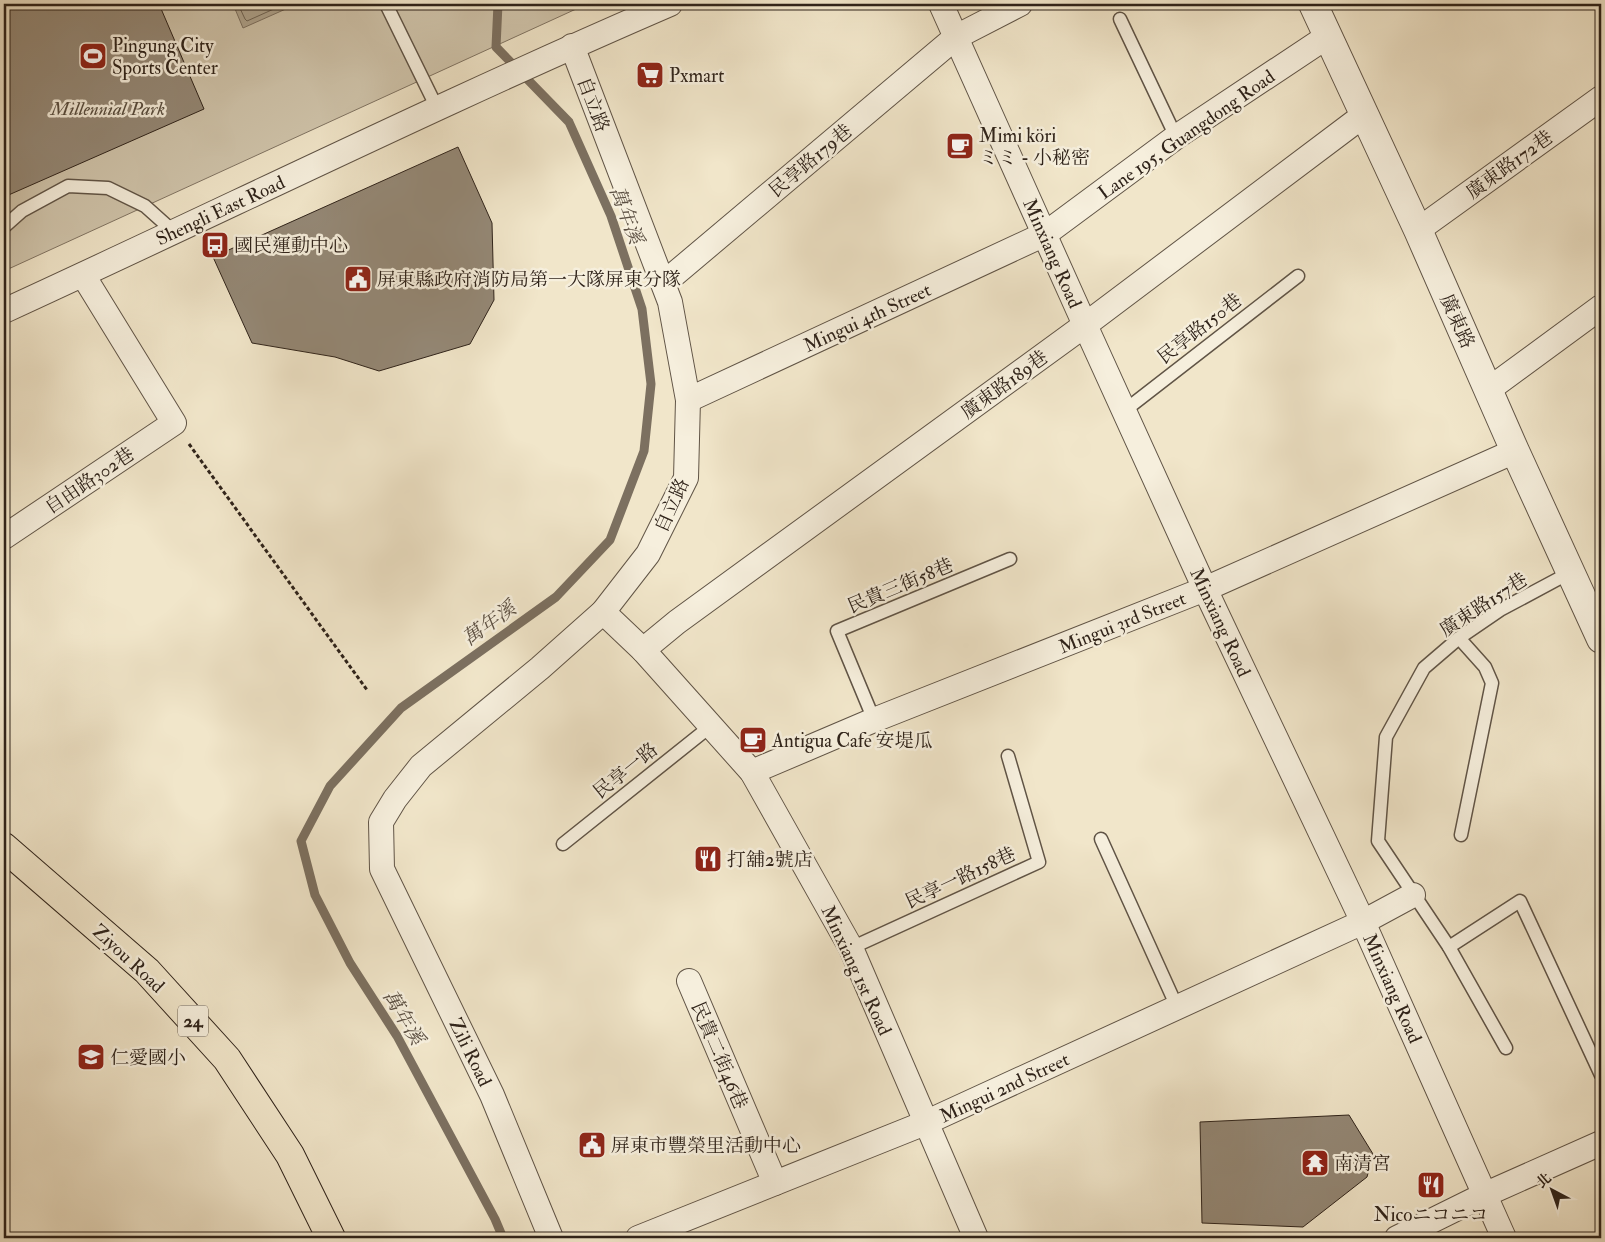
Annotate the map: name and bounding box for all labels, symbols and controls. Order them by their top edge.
place label: Pingung City Sports Center [112,34,218,81]
sports icon: Pingung City Sports Center [78,41,108,71]
supermarket icon: Pxmart [635,60,665,90]
place label: Pxmart [669,64,724,88]
street label: Lane 195, Guangdong Road [1094,64,1280,205]
street label: 自立路 [572,73,614,135]
park label: Millennial Park [50,97,165,121]
street label: 民享路179巷 [764,119,857,202]
place label: Mimi köri ミミ - 小秘密 [979,124,1090,170]
street label: 廣東路172巷 [1462,125,1558,204]
cafe icon: Mimi köri ミミ - 小秘密 [945,131,975,161]
street label: Shengli East Road [152,170,289,251]
water label: 萬年溪 [604,183,650,250]
street label: Minxiang Road [1017,195,1087,312]
bus stop icon: 國民運動中心 [200,230,230,260]
place label: 國民運動中心 [234,234,348,258]
public building icon: 屏東縣政府消防局第一大隊屏東分隊 [343,264,373,294]
place label: 屏東縣政府消防局第一大隊屏東分隊 [377,268,681,292]
street label: Mingui 4th Street [800,278,935,358]
street label: 民享路150巷 [1153,288,1247,369]
street label: 廣東路 [1435,290,1480,352]
street label: 廣東路189巷 [957,345,1053,424]
street label: 自由路302巷 [40,442,139,519]
street label: 自立路 [649,474,694,536]
street label: 民貴三街58巷 [844,553,957,619]
street label: Minxiang Road [1184,564,1256,681]
street label: 廣東路157巷 [1435,568,1532,642]
street label: Mingui 3rd Street [1055,587,1189,659]
water label: 萬年溪 [458,594,523,651]
cafe icon: Antigua Cafe 安堤瓜 [738,725,768,755]
place label: Antigua Cafe 安堤瓜 [771,729,933,753]
street label: 民享一路 [589,738,663,804]
street label: 民享一路158巷 [901,842,1019,914]
restaurant icon: 打舖2號店 [693,844,723,874]
place label: 打舖2號店 [727,848,813,872]
street label: Minxiang 1st Road [815,902,897,1040]
street label: Ziyou Road [87,919,170,999]
street label: Minxiang Road [1357,930,1427,1047]
water label: 萬年溪 [377,985,431,1051]
street label: 民貴二街46巷 [686,998,753,1113]
road number: 24 [178,1006,208,1036]
street label: Zili Road [443,1014,497,1091]
school or university icon: 仁愛國小 [76,1042,106,1072]
place label: 仁愛國小 [110,1046,186,1070]
street label: Mingui 2nd Street [936,1047,1073,1128]
public building icon: 屏東市豐榮里活動中心 [577,1130,607,1160]
place label: 屏東市豐榮里活動中心 [611,1134,801,1158]
temple icon: 南清宮 [1300,1148,1330,1178]
place label: 南清宮 [1334,1152,1391,1176]
north arrow [1528,1164,1578,1214]
restaurant icon: Nicoニコニコ [1416,1170,1446,1200]
text: 北 [1533,1170,1555,1192]
place label: Nicoニコニコ [1374,1203,1488,1227]

